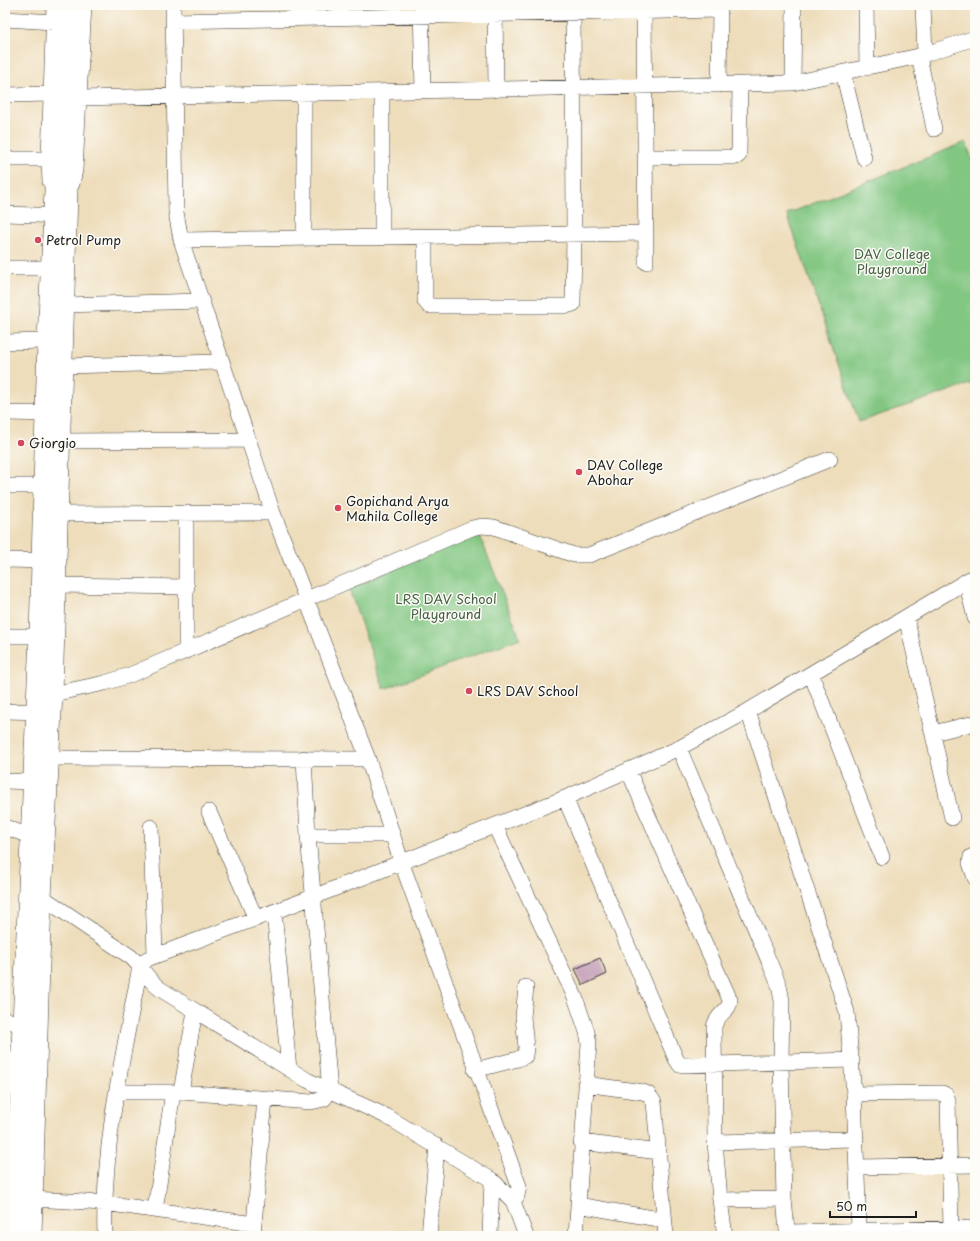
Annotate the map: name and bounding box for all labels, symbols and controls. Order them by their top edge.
place label: Petrol Pump [46,230,121,249]
marker: Petrol Pump [33,235,43,245]
park label: DAV College Playground [854,244,930,278]
place label: Giorgio [29,433,76,452]
marker: Giorgio [16,438,26,448]
place label: DAV College Abohar [587,455,663,489]
marker: DAV College Abohar [574,467,584,477]
place label: Gopichand Arya Mahila College [346,491,449,525]
marker: Gopichand Arya Mahila College [333,503,343,513]
park label: LRS DAV School Playground [395,589,497,623]
place label: LRS DAV School [477,681,578,700]
marker: LRS DAV School [464,686,474,696]
scale bar [830,1193,916,1219]
text: 50 m [836,1197,867,1215]

